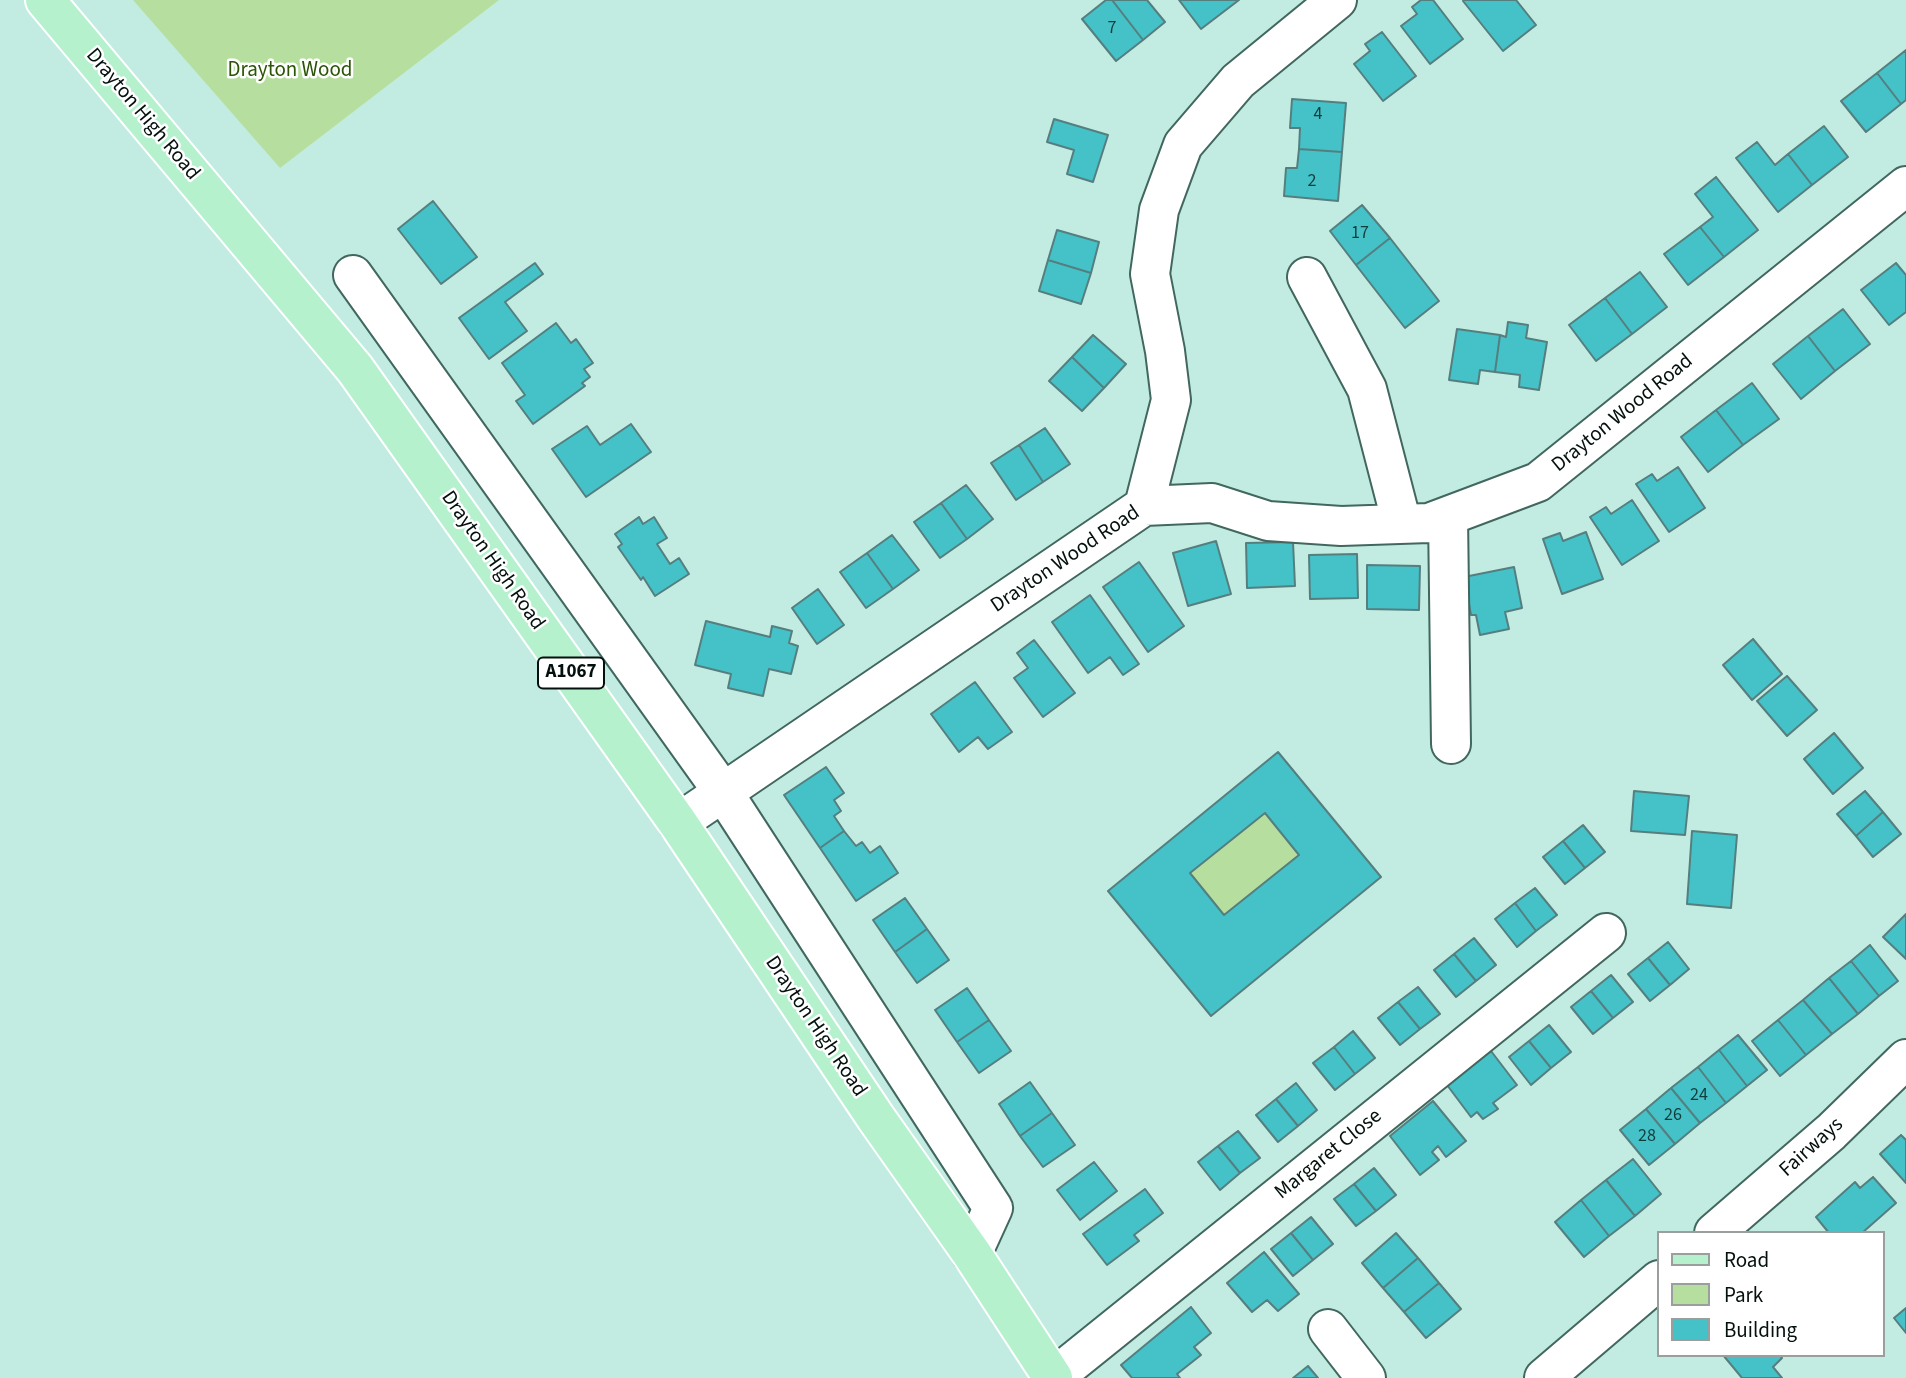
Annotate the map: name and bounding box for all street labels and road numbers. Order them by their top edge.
street label: Drayton High Road [80,44,204,186]
street label: Drayton Wood Road [1547,349,1699,479]
street label: Drayton High Road [435,487,549,635]
street label: Drayton Wood Road [987,501,1145,619]
road number: A1067 [538,658,604,688]
street label: Drayton High Road [759,952,871,1102]
street label: Margaret Close [1270,1104,1388,1206]
street label: Fairways [1775,1113,1849,1183]

